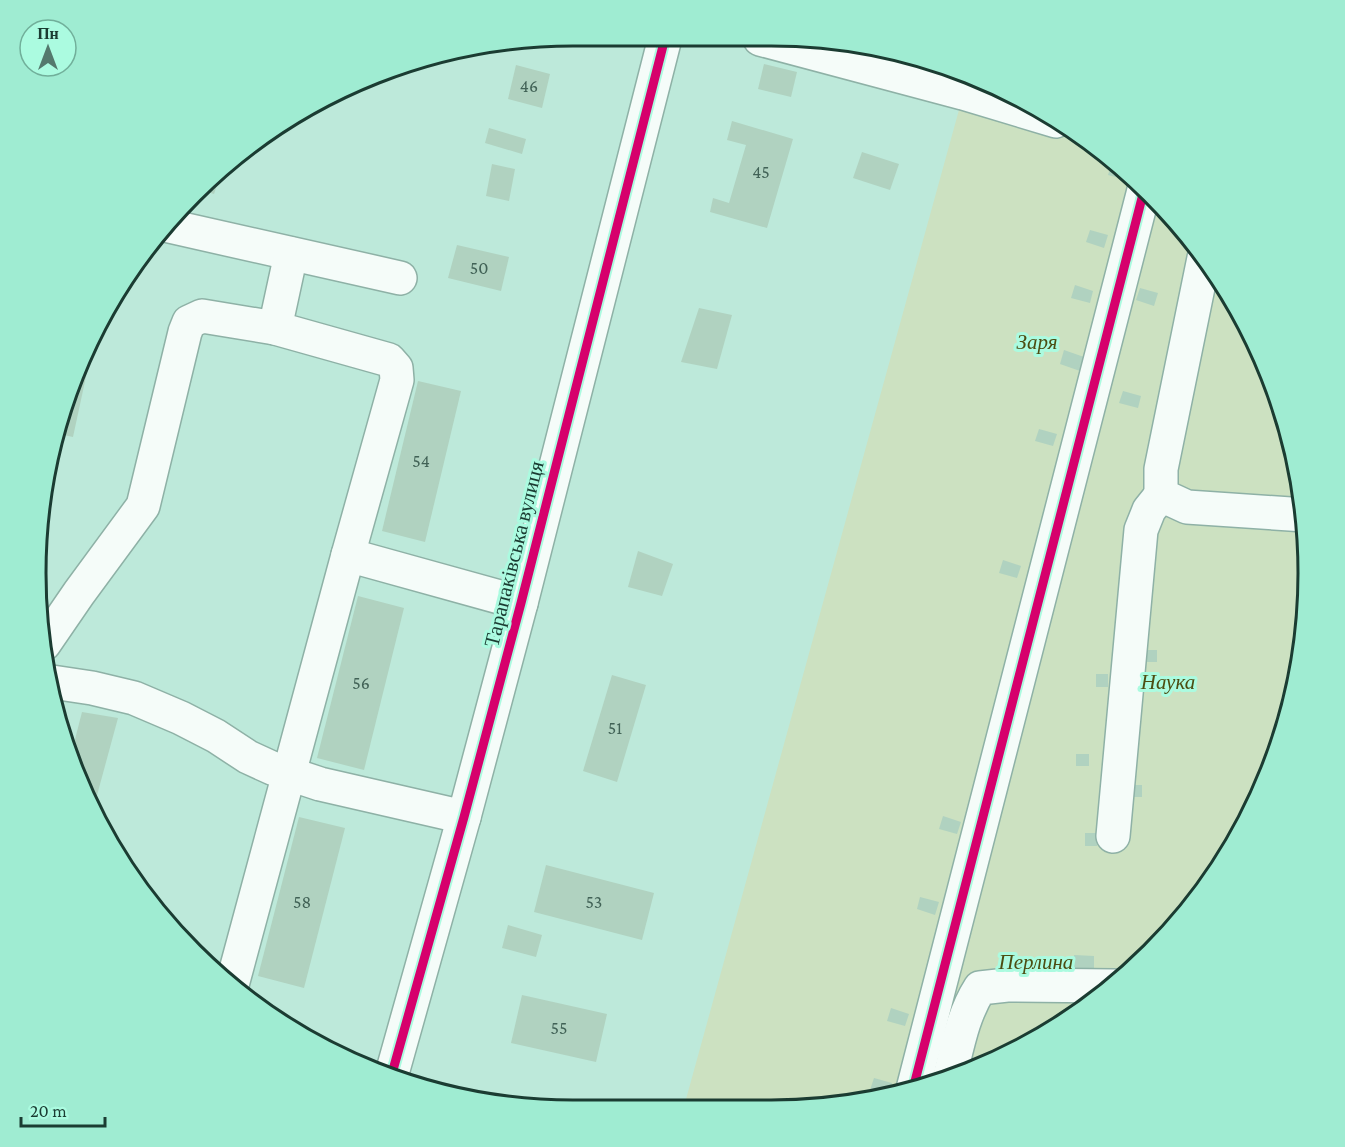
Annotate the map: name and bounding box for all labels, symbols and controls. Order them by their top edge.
north arrow [18,18,78,78]
text: Пн [37,25,59,42]
house number: 46 [520,76,538,96]
house number: 45 [752,162,770,182]
house number: 50 [470,258,488,278]
park label: Заря [1017,330,1057,354]
house number: 54 [412,451,430,471]
street label: Тарапаківська вулиця [479,458,549,650]
park label: Наука [1140,670,1195,694]
house number: 56 [352,673,370,693]
house number: 51 [608,718,622,738]
house number: 58 [293,892,311,912]
house number: 53 [586,892,602,912]
park label: Перлина [998,950,1073,974]
house number: 55 [551,1018,567,1038]
scale bar [21,1090,105,1128]
text: 20 m [30,1101,67,1121]

